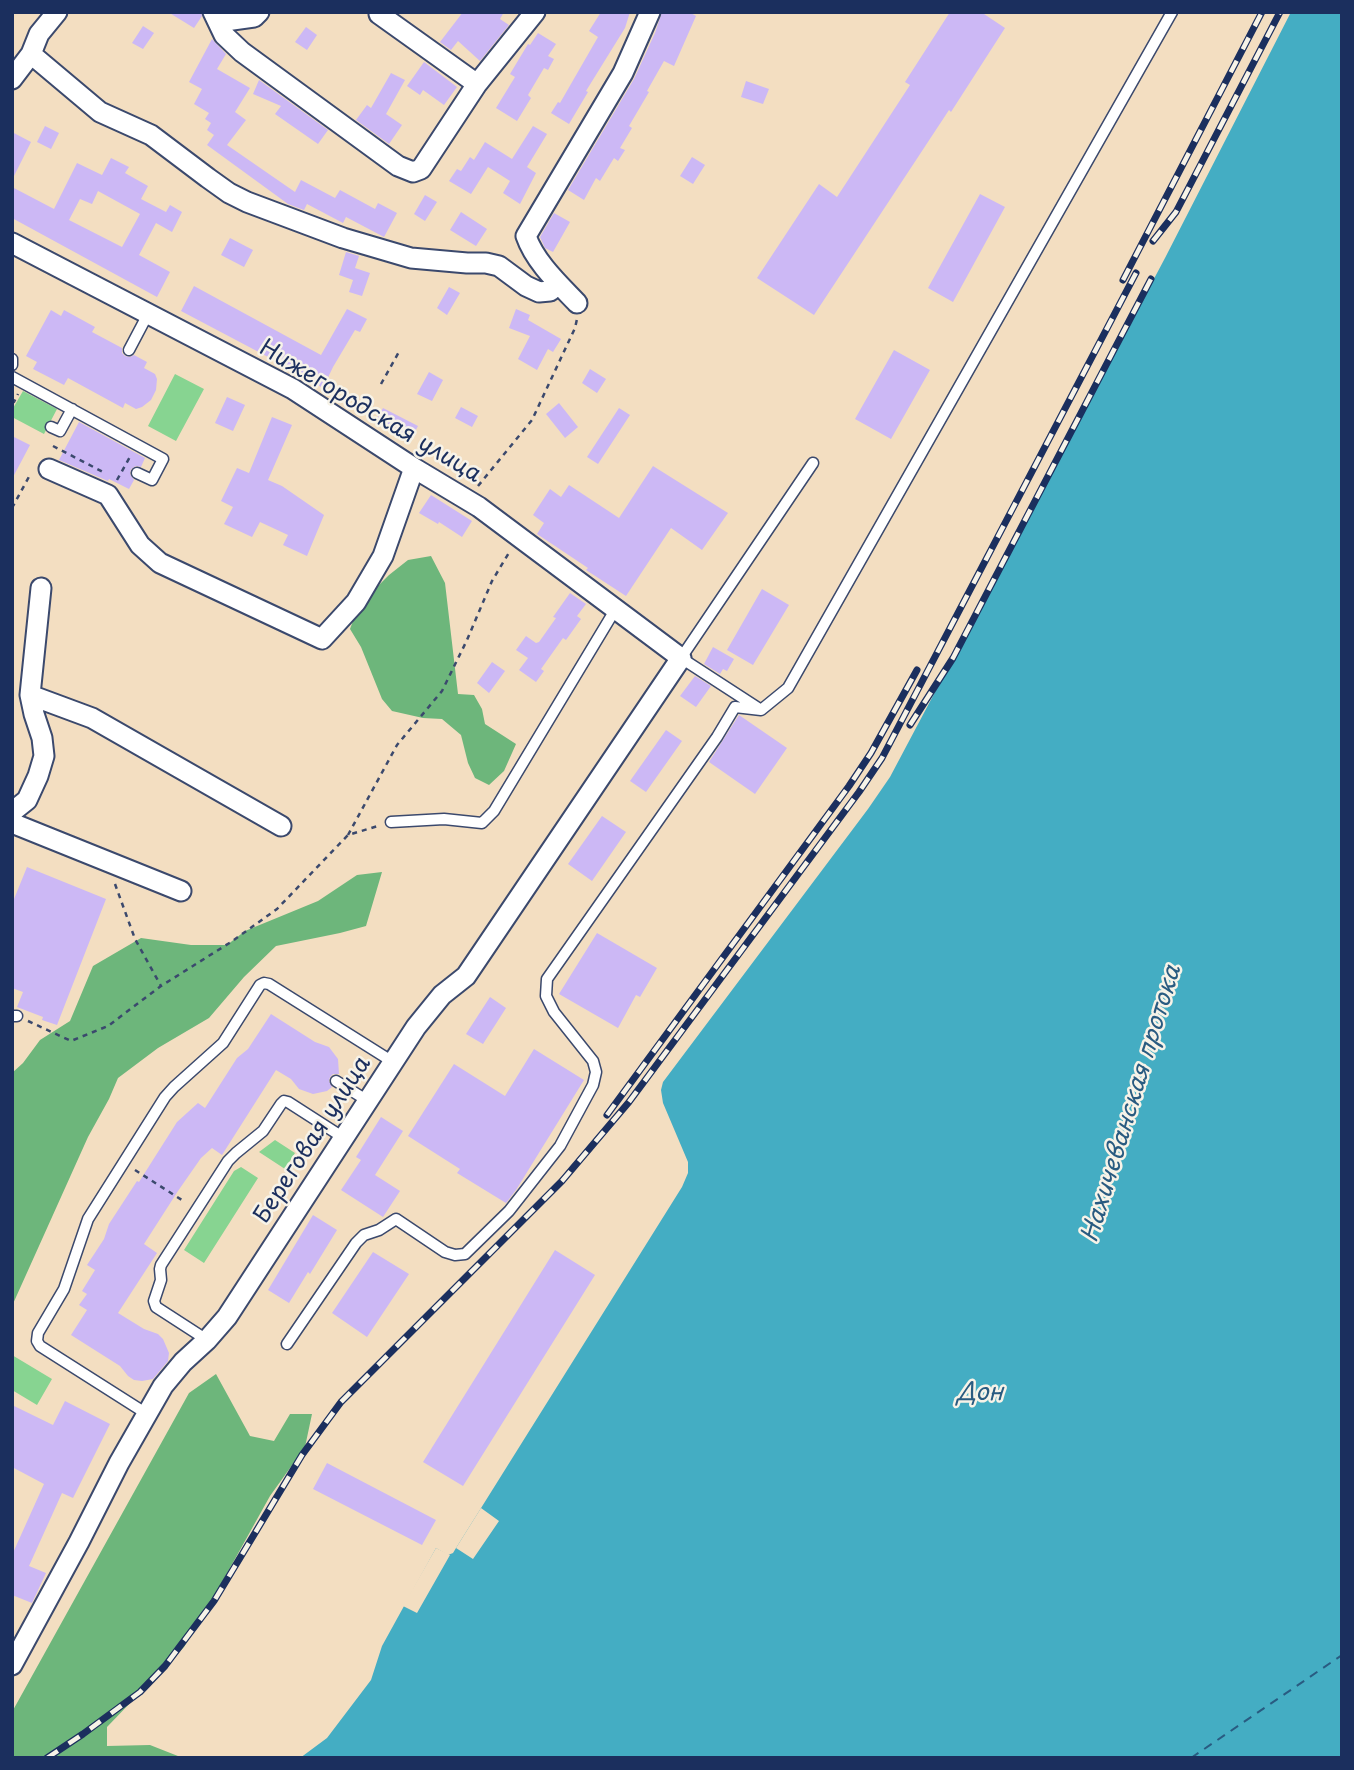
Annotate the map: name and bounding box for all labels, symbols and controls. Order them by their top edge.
street label: Нижегородская улица [254,335,486,489]
water label: Нахичеванская протока [1076,962,1188,1246]
street label: Береговая улица [249,1051,377,1229]
water label: Дон [957,1379,1003,1407]

